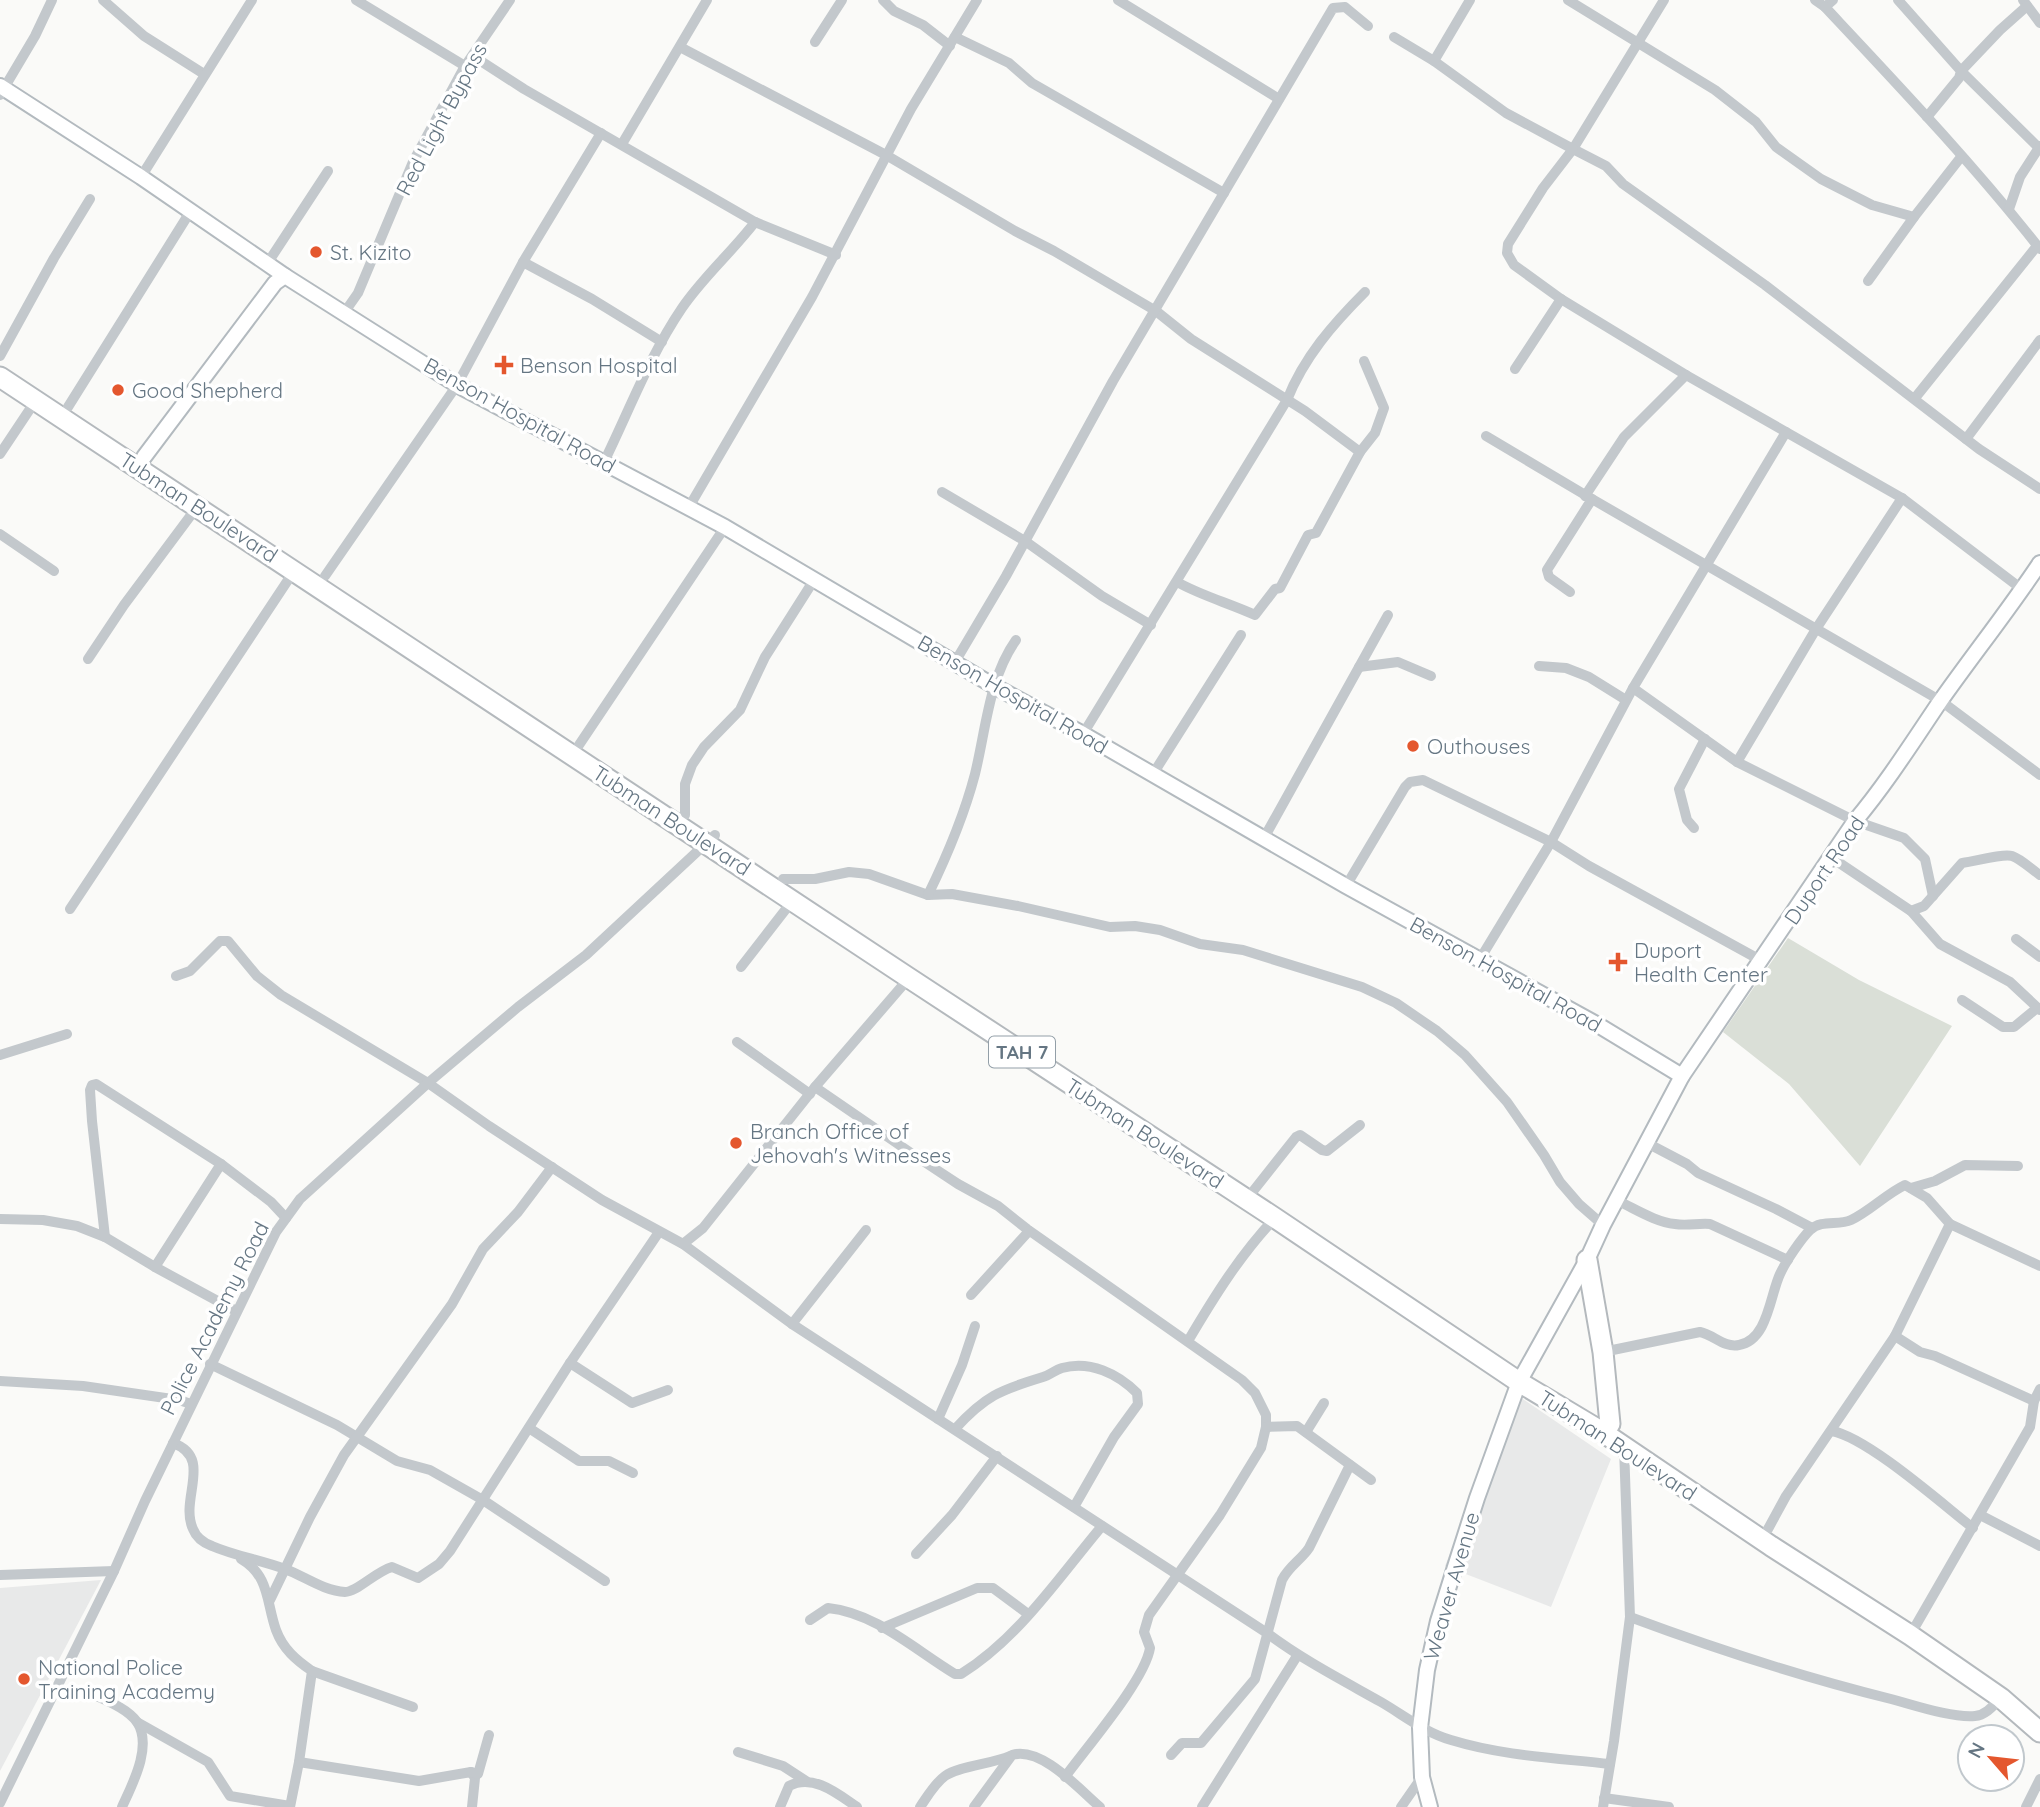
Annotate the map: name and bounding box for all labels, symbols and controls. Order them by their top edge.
street label: Red Light Bypass [390,38,492,200]
place label: St. Kizito [330,239,411,265]
marker: St. Kizito [308,244,324,260]
street label: Benson Hospital Road [419,351,621,479]
place label: Benson Hospital [520,352,678,378]
marker: Benson Hospital [494,355,514,375]
place label: Good Shepherd [132,377,283,403]
marker: Good Shepherd [110,382,126,398]
street label: Tubman Boulevard [115,446,283,568]
street label: Benson Hospital Road [913,629,1113,759]
place label: Outhouses [1427,733,1530,759]
marker: Outhouses [1405,738,1421,754]
street label: Tubman Boulevard [588,759,756,881]
street label: Duport Road [1778,811,1870,929]
street label: Benson Hospital Road [1405,910,1607,1038]
place label: Duport Health Center [1634,937,1768,987]
marker: Duport Health Center [1608,952,1628,972]
road number: TAH 7 [989,1036,1055,1068]
street label: Tubman Boulevard [1061,1072,1229,1194]
place label: Branch Office of Jehovah's Witnesses [750,1118,951,1168]
marker: Branch Office of Jehovah's Witnesses [728,1135,744,1151]
street label: Police Academy Road [154,1217,274,1419]
street label: Tubman Boulevard [1534,1384,1702,1506]
street label: Weaver Avenue [1417,1509,1485,1663]
place label: National Police Training Academy [38,1654,215,1704]
marker: National Police Training Academy [16,1671,32,1687]
north arrow [1956,1723,2026,1793]
text: N [1962,1738,1990,1762]

